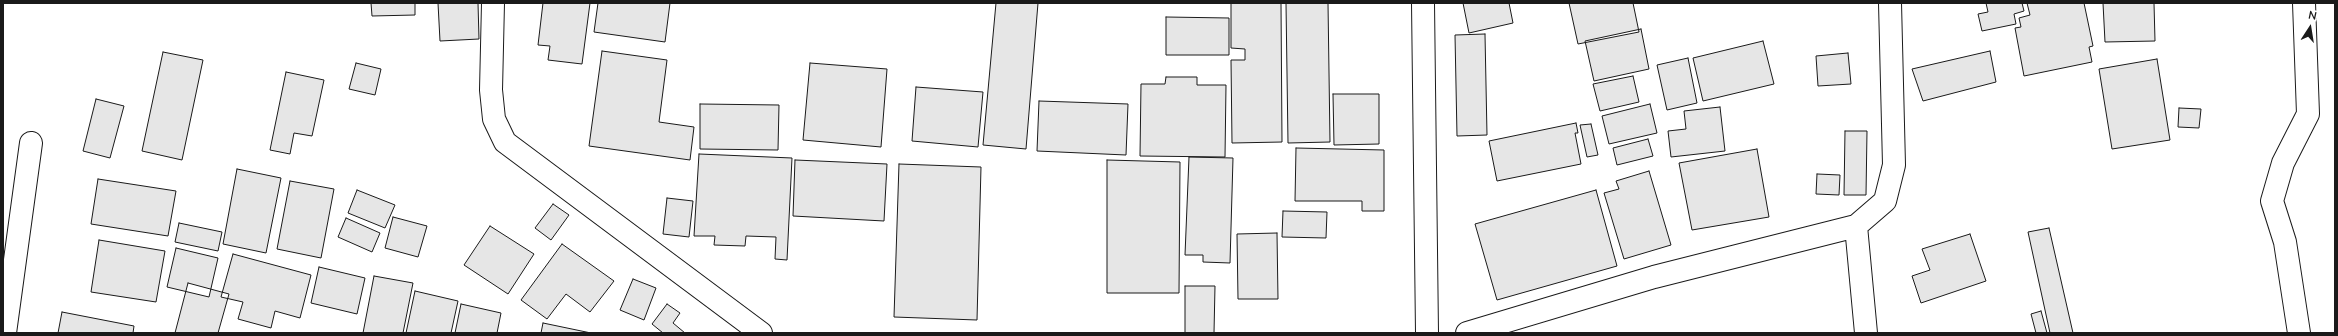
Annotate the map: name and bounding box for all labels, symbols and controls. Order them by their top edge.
north arrow [2290,8,2330,48]
text: N [2307,8,2318,24]

